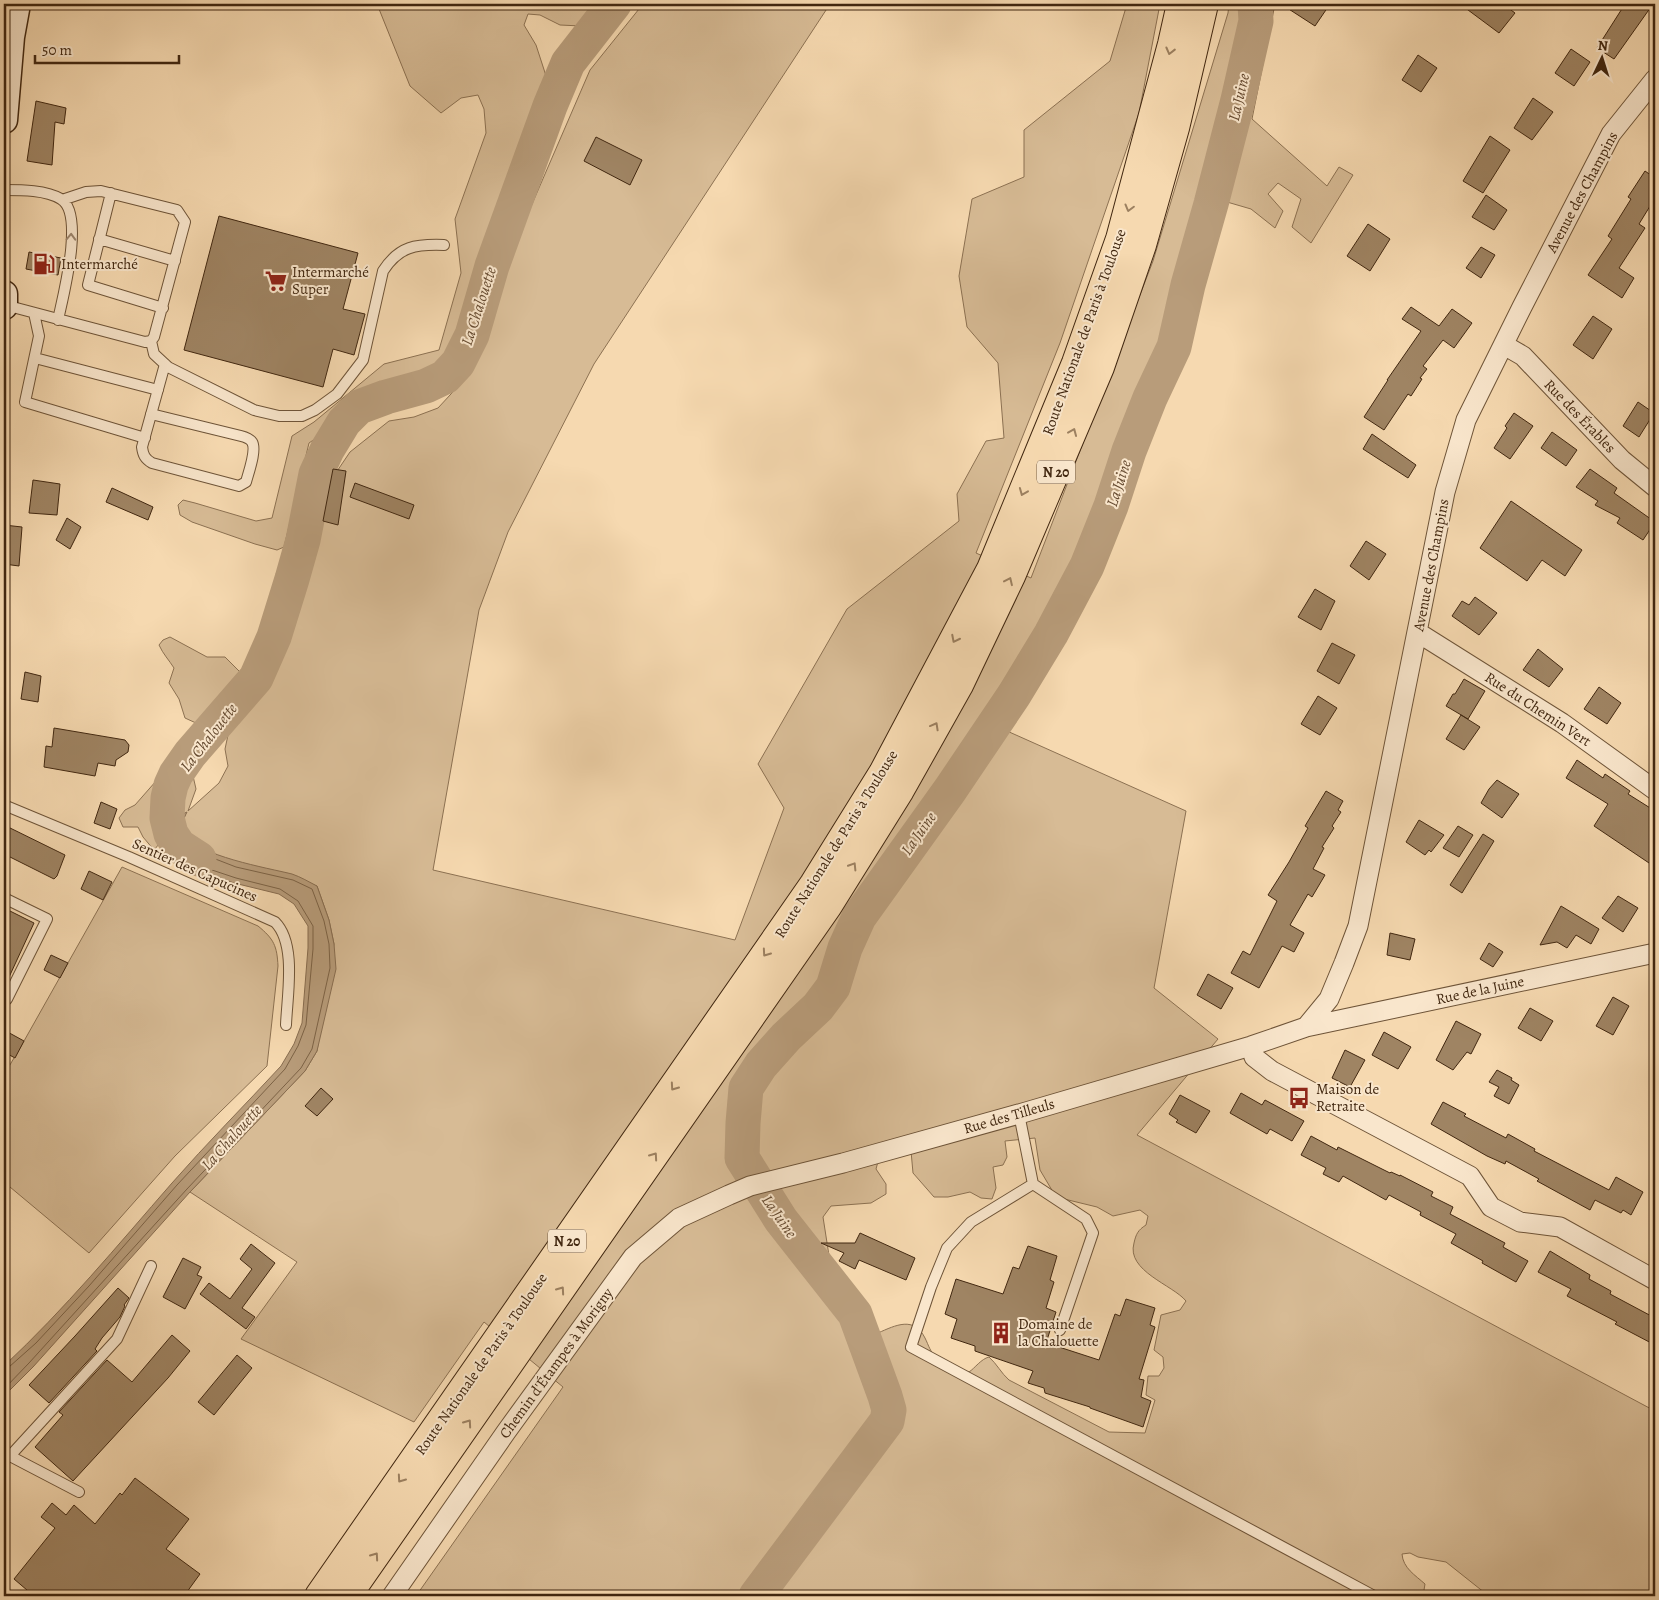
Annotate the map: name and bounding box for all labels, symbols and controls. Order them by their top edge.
scale bar [35,32,179,64]
north arrow [1576,32,1626,82]
text: N [1597,36,1609,55]
text: 50 m [42,40,72,60]
one-way arrow [1166,47,1176,55]
water label: La Juine [1223,71,1255,123]
street label: Avenue des Champins [1541,128,1622,257]
one-way arrow [1124,204,1134,212]
street label: Route Nationale de Paris à Toulouse [1037,226,1131,438]
one-way arrow [66,233,76,240]
fuel station icon: Intermarché [31,251,57,277]
place label: Intermarché [61,254,138,274]
place label: Intermarché Super [292,262,369,299]
water label: La Chalouette [456,264,502,348]
supermarket icon: Intermarché Super [263,268,289,294]
street label: Rue des Érables [1540,375,1620,457]
one-way arrow [1066,428,1077,437]
water label: La Juine [1101,457,1137,510]
road number: N 20 [1037,461,1075,484]
one-way arrow [1019,487,1029,496]
street label: Avenue des Champins [1408,497,1454,634]
one-way arrow [1003,577,1013,586]
one-way arrow [951,634,961,643]
street label: Rue du Chemin Vert [1481,667,1595,751]
water label: La Chalouette [175,699,243,776]
one-way arrow [929,722,939,731]
street label: Route Nationale de Paris à Toulouse [770,746,902,942]
water label: La Juine [896,807,942,860]
street label: Sentier des Capucines [129,833,261,907]
one-way arrow [846,862,856,871]
one-way arrow [763,947,772,957]
street label: Rue de la Juine [1434,971,1526,1009]
place label: Maison de Retraite [1316,1079,1380,1116]
one-way arrow [671,1081,680,1090]
bus stop icon: Maison de Retraite [1286,1085,1312,1111]
street label: Rue des Tilleuls [961,1093,1057,1139]
water label: La Chalouette [196,1100,267,1175]
one-way arrow [648,1152,657,1162]
water label: La Juine [756,1191,802,1243]
road number: N 20 [548,1230,586,1252]
street label: Route Nationale de Paris à Toulouse [410,1269,552,1459]
street label: Chemin d'Étampes à Morigny [495,1283,618,1442]
one-way arrow [555,1286,564,1295]
place label: Domaine de la Chalouette [1018,1314,1099,1351]
building icon: Domaine de la Chalouette [988,1320,1014,1346]
one-way arrow [462,1419,471,1429]
one-way arrow [398,1473,407,1483]
one-way arrow [369,1552,378,1562]

